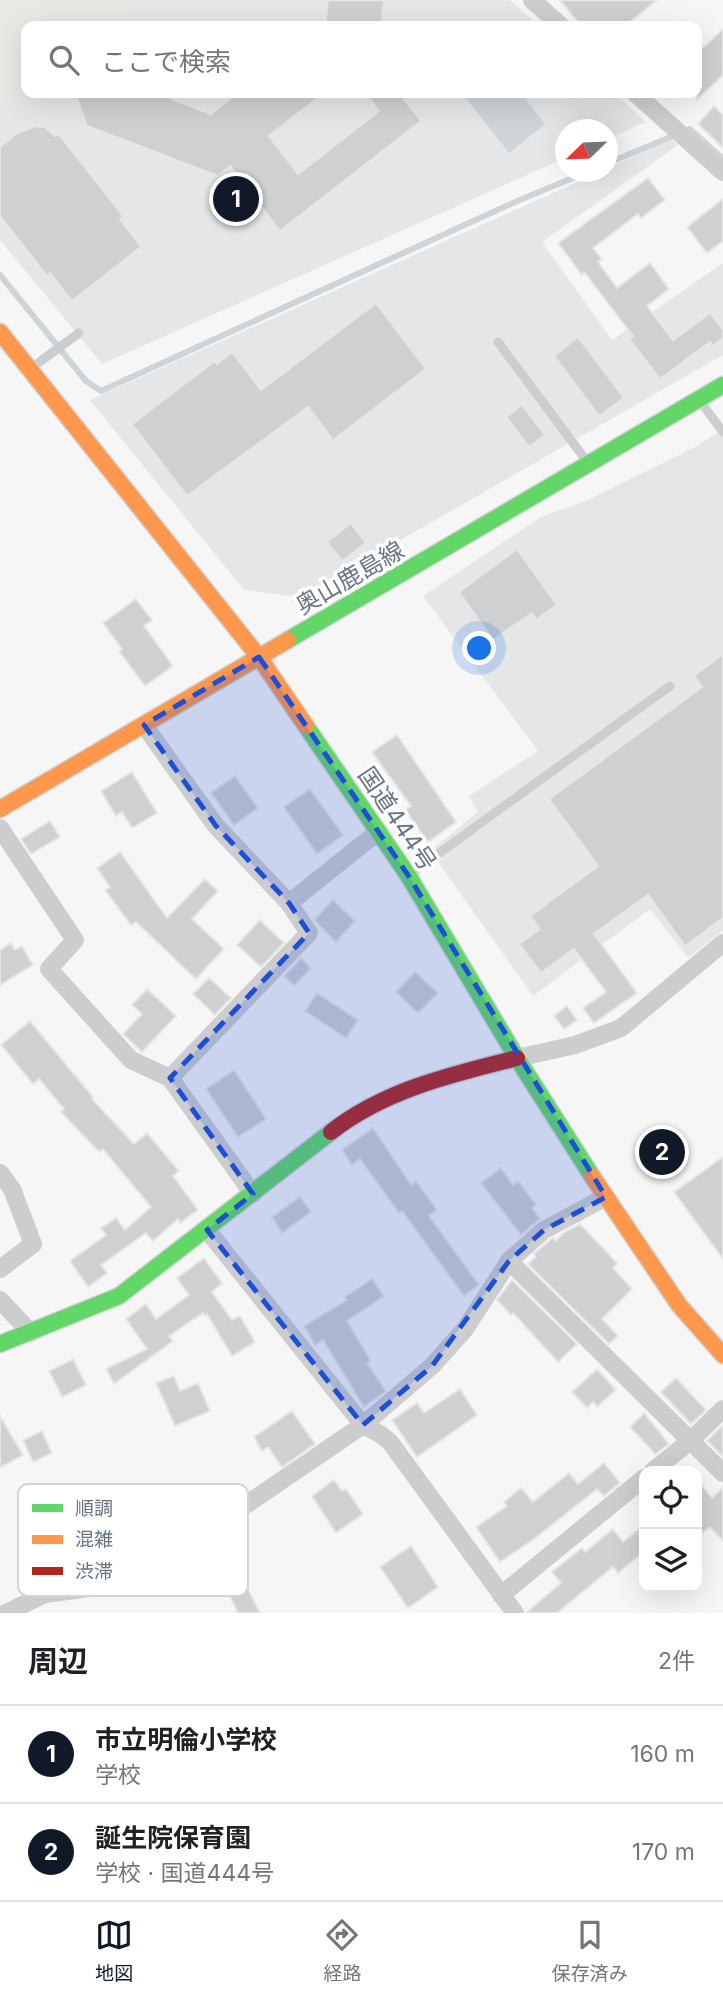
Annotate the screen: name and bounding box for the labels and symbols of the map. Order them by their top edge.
north arrow [555,119,618,182]
pin: 1 [213,173,259,225]
street label: 奥山鹿島線 [291,535,409,620]
your location [462,631,496,665]
street label: 国道444号 [352,761,443,876]
pin: 2 [639,1126,685,1178]
legend [18,1484,248,1596]
text: 順調 [75,1497,113,1520]
text: 混雑 [75,1528,113,1551]
text: 渋滞 [75,1560,113,1583]

